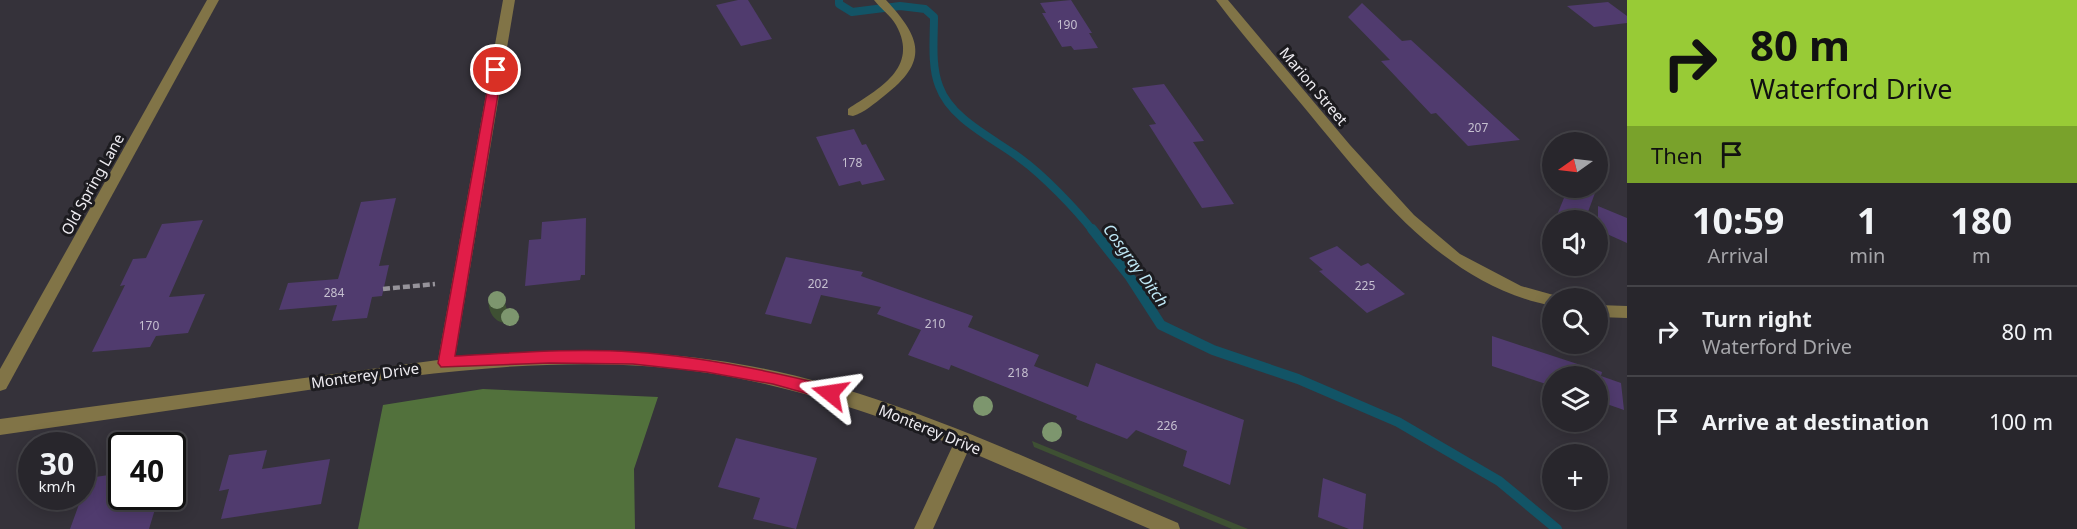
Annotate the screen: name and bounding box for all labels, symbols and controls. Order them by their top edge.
house number: 190 [1057,16,1077,33]
text: 80 m [1750,16,1850,73]
icon: right [1651,24,1729,102]
street label: Marion Street [1275,43,1353,130]
pin [470,44,521,95]
icon: arrive [479,53,512,86]
text: Waterford Drive [1750,70,1952,107]
house number: 207 [1468,119,1488,136]
street label: Old Spring Lane [56,130,128,238]
north arrow [1542,132,1608,198]
map controls [1542,132,1608,510]
icon: arrive [1715,138,1748,171]
text: Then [1651,140,1703,170]
house number: 178 [842,154,862,171]
text: 10:59 [1692,196,1784,245]
text: 1 [1857,196,1878,245]
text: 180 [1950,196,2012,245]
button: sound [1542,210,1608,276]
water label: Cosgray Ditch [1098,219,1174,311]
text: Arrival [1708,242,1769,269]
text: min [1849,242,1885,269]
text: m [1972,242,1991,269]
house number: 202 [808,275,828,292]
house number: 225 [1355,277,1375,294]
house number: 284 [324,284,344,301]
button: search [1542,288,1608,354]
text: Turn right [1702,303,1812,333]
house number: 210 [925,315,945,332]
icon: right [1651,315,1684,348]
text: 80 m [2002,316,2053,346]
house number: 170 [139,317,159,334]
text: Waterford Drive [1702,333,1852,360]
street label: Monterey Drive [310,358,420,392]
position arrow [798,361,862,425]
house number: 218 [1008,364,1028,381]
button: layers [1542,366,1608,432]
street label: Monterey Drive [876,399,984,459]
icon: arrive [1651,405,1684,438]
text: Arrive at destination [1702,406,1929,436]
text: 100 m [1989,406,2053,436]
house number: 226 [1157,417,1177,434]
speed limit sign: 40 [108,432,186,510]
text: 30 [40,443,74,484]
button: + [1542,444,1608,510]
text: km/h [39,476,75,496]

